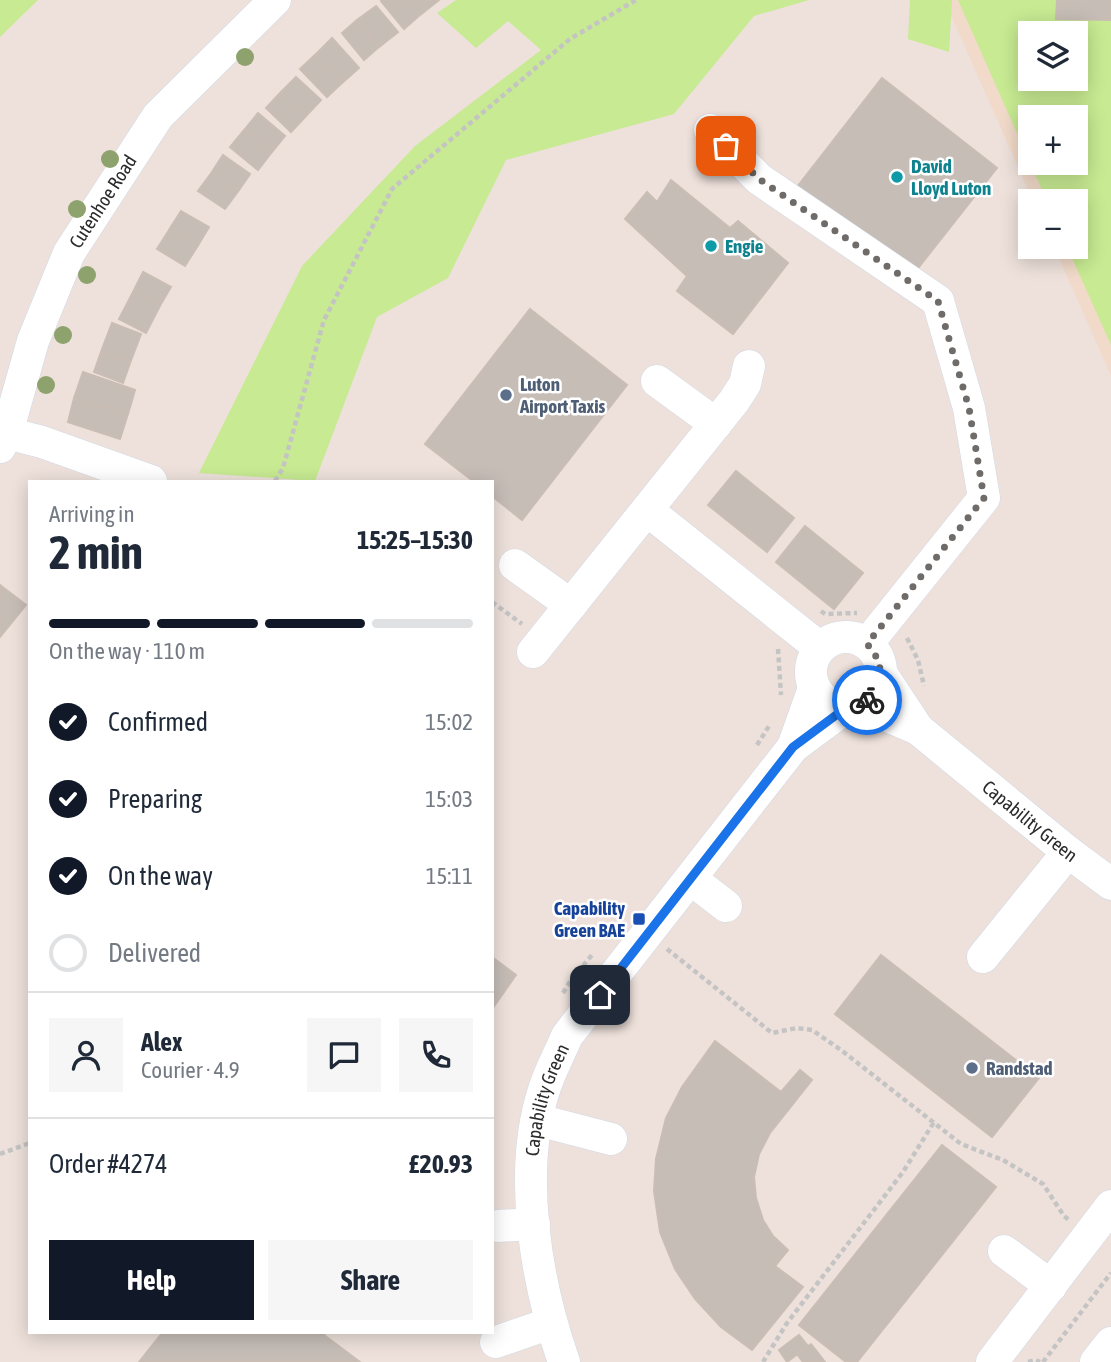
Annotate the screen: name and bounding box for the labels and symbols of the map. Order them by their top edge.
pin [696,116,756,176]
street label: Cutenhoe Road [64,151,141,252]
place label: David Lloyd Luton [911,155,991,199]
marker: David Lloyd Luton [889,169,905,185]
place label: Engie [725,235,764,257]
marker: Engie [703,238,719,254]
place label: Luton Airport Taxis [519,373,606,417]
marker: Luton Airport Taxis [498,387,514,403]
courier [832,665,902,735]
street label: Capability Green [978,776,1082,866]
place label: Capability Green BAE [554,897,625,941]
marker: Capability Green BAE [631,911,647,927]
pin [570,965,630,1025]
street label: Capability Green [521,1040,573,1157]
place label: Randstad [986,1057,1053,1079]
marker: Randstad [964,1060,980,1076]

